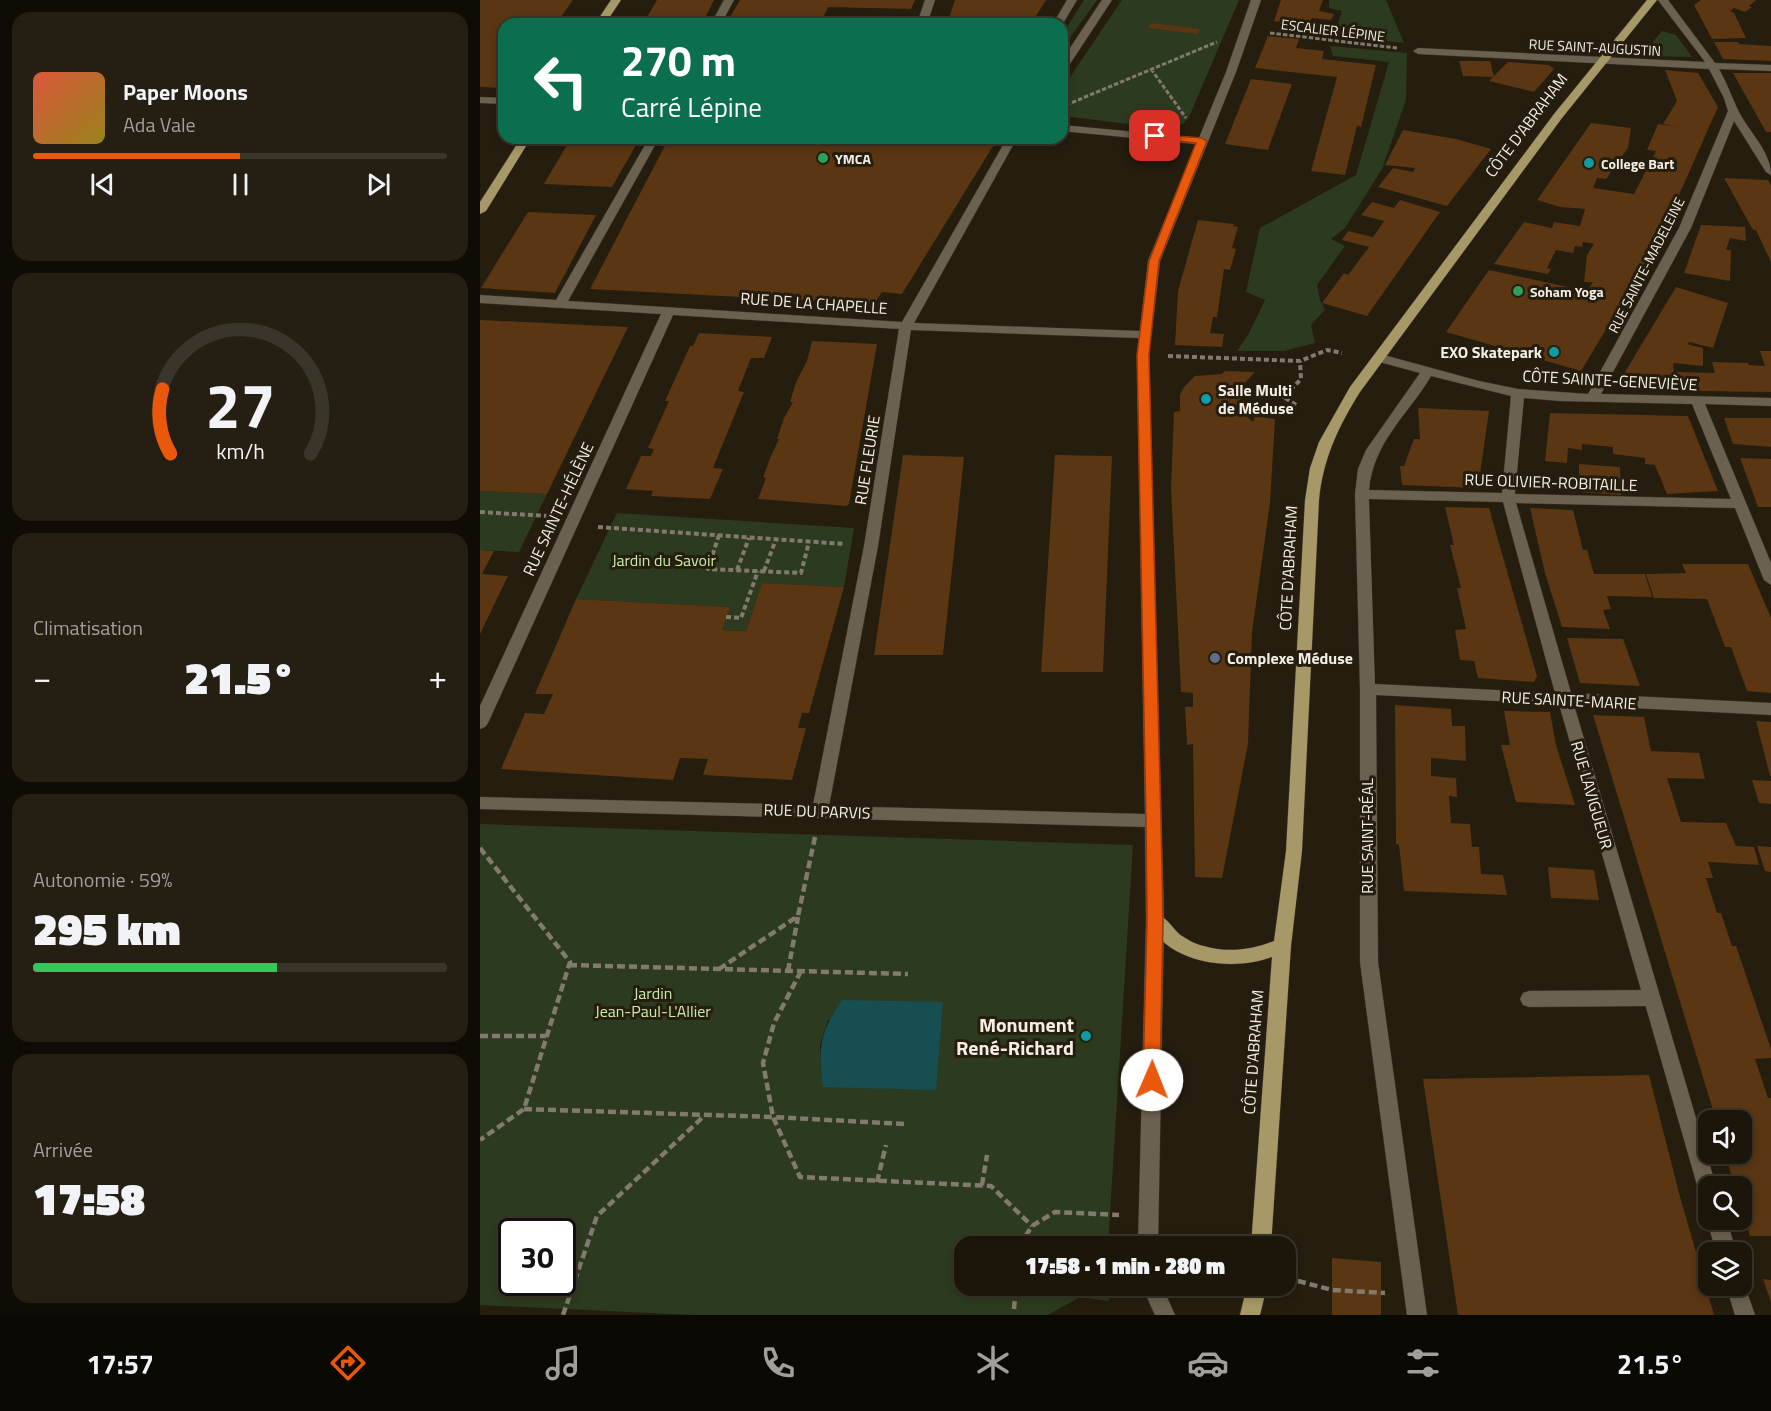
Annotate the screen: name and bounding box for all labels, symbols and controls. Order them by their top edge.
street label: ESCALIER LÉPINE [1280,13,1386,47]
text: 270 m [621,28,736,92]
street label: RUE SAINT-AUGUSTIN [1528,33,1662,61]
icon: left [522,42,600,120]
street label: CÔTE D'ABRAHAM [1479,68,1573,182]
text: Paper Moons [123,75,248,109]
text: Carré Lépine [621,86,762,127]
text: Ada Vale [123,109,196,140]
pin [1129,110,1180,161]
icon: arrive [1138,119,1171,152]
place label: YMCA [835,148,871,169]
marker: YMCA [816,151,830,165]
place label: College Bart [1601,153,1674,174]
marker: College Bart [1582,156,1596,170]
icon: previous [86,168,119,201]
icon: pause [224,168,257,201]
icon: next [362,168,395,201]
street label: RUE SAINTE-MADELEINE [1603,193,1690,337]
place label: Soham Yoga [1530,281,1604,302]
marker: Soham Yoga [1511,284,1525,298]
street label: RUE DE LA CHAPELLE [740,286,889,320]
place label: EXO Skatepark [1440,340,1543,364]
marker: EXO Skatepark [1547,345,1561,359]
text: 27 [205,357,275,452]
street label: CÔTE SAINTE-GENEVIÈVE [1522,363,1698,397]
place label: Salle Multi de Méduse [1218,378,1294,420]
marker: Salle Multi de Méduse [1199,392,1213,406]
street label: RUE FLEURIE [848,413,886,507]
text: km/h [216,435,264,467]
street label: RUE SAINTE-HÉLÈNE [516,438,600,580]
street label: RUE OLIVIER-ROBITAILLE [1464,467,1638,497]
street label: CÔTE D'ABRAHAM [1273,505,1303,631]
park label: Jardin du Savoir [612,548,717,572]
text: Climatisation [33,612,143,643]
text: 21.5° [184,643,296,711]
place label: Complexe Méduse [1227,646,1353,670]
marker: Complexe Méduse [1208,651,1222,665]
text: − [33,652,51,702]
text: + [429,652,447,702]
street label: RUE SAINTE-MARIE [1501,684,1637,716]
street label: RUE LAVIGUEUR [1565,738,1619,852]
street label: RUE SAINT-RÉAL [1355,778,1379,894]
street label: RUE DU PARVIS [763,797,871,825]
text: Autonomie · 59% [33,864,172,895]
text: 295 km [33,894,181,962]
park label: Jardin Jean-Paul-L'Allier [595,981,711,1023]
street label: CÔTE D'ABRAHAM [1237,989,1269,1115]
place label: Monument René-Richard [956,1009,1074,1063]
marker: Monument René-Richard [1079,1029,1093,1043]
position arrow [1120,1048,1184,1112]
map controls [1698,1110,1752,1296]
button: sound [1698,1110,1752,1164]
text: Arrivée [33,1134,93,1165]
text: 17:58 [33,1164,145,1232]
button: search [1698,1176,1752,1230]
speed limit sign: 30 [498,1218,576,1296]
button: layers [1698,1242,1752,1296]
text: 17:58 · 1 min · 280 m [1025,1249,1225,1283]
icon: directions [327,1342,369,1384]
icon: music [542,1342,584,1384]
icon: phone [757,1342,799,1384]
icon: climate [972,1342,1014,1384]
icon: car [1187,1342,1229,1384]
icon: filters [1402,1342,1444,1384]
text: 17:57 [87,1343,154,1384]
text: 21.5° [1617,1343,1684,1384]

